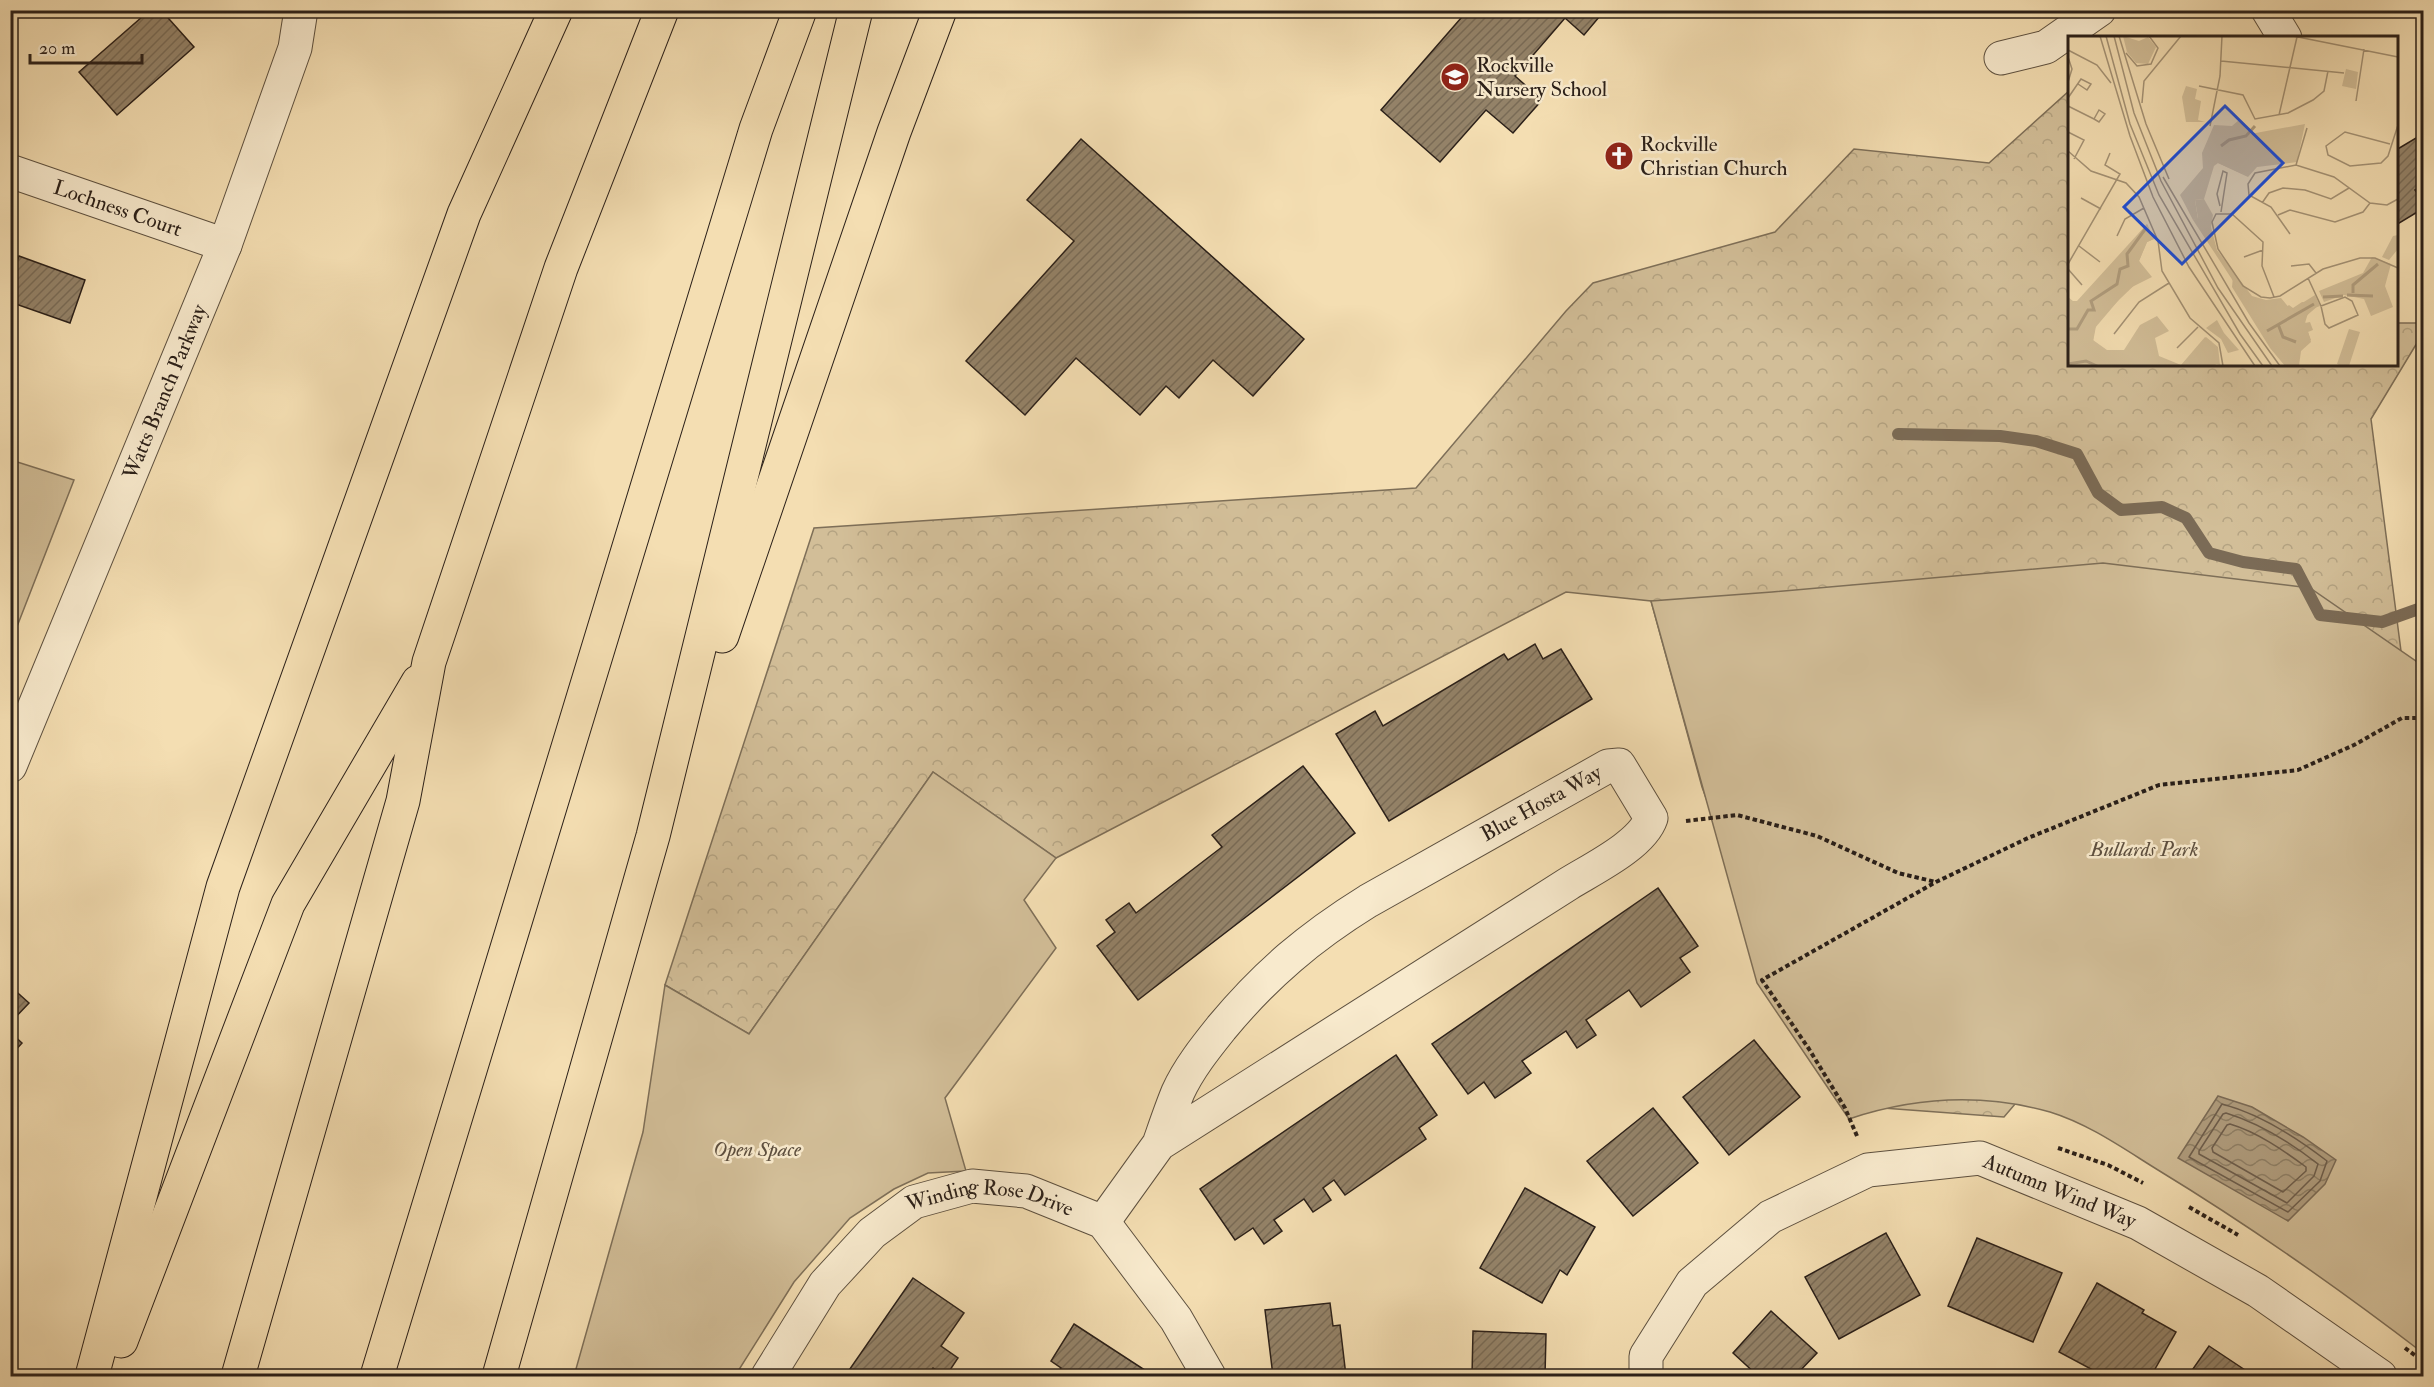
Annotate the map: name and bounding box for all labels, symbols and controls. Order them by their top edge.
scale bar [30,27,142,65]
inset map [2068,36,2398,366]
text: 20 m [39,37,75,60]
place label: Rockville Nursery School [1476,52,1608,103]
school or university icon: Rockville Nursery School [1439,61,1471,93]
place label: Rockville Christian Church [1640,131,1788,182]
church icon: Rockville Christian Church [1603,140,1635,172]
street label: Lochness Court [50,174,186,243]
street label: Watts Branch Parkway [116,300,213,484]
street label: Blue Hosta Way [1476,759,1607,848]
park label: Bullards Park [2089,836,2198,863]
park label: Open Space [713,1136,802,1163]
street label: Autumn Wind Way [1978,1147,2141,1235]
text: Winding Rose Drive [902,1173,1078,1223]
street label: Winding Rose Drive [904,1201,1076,1227]

